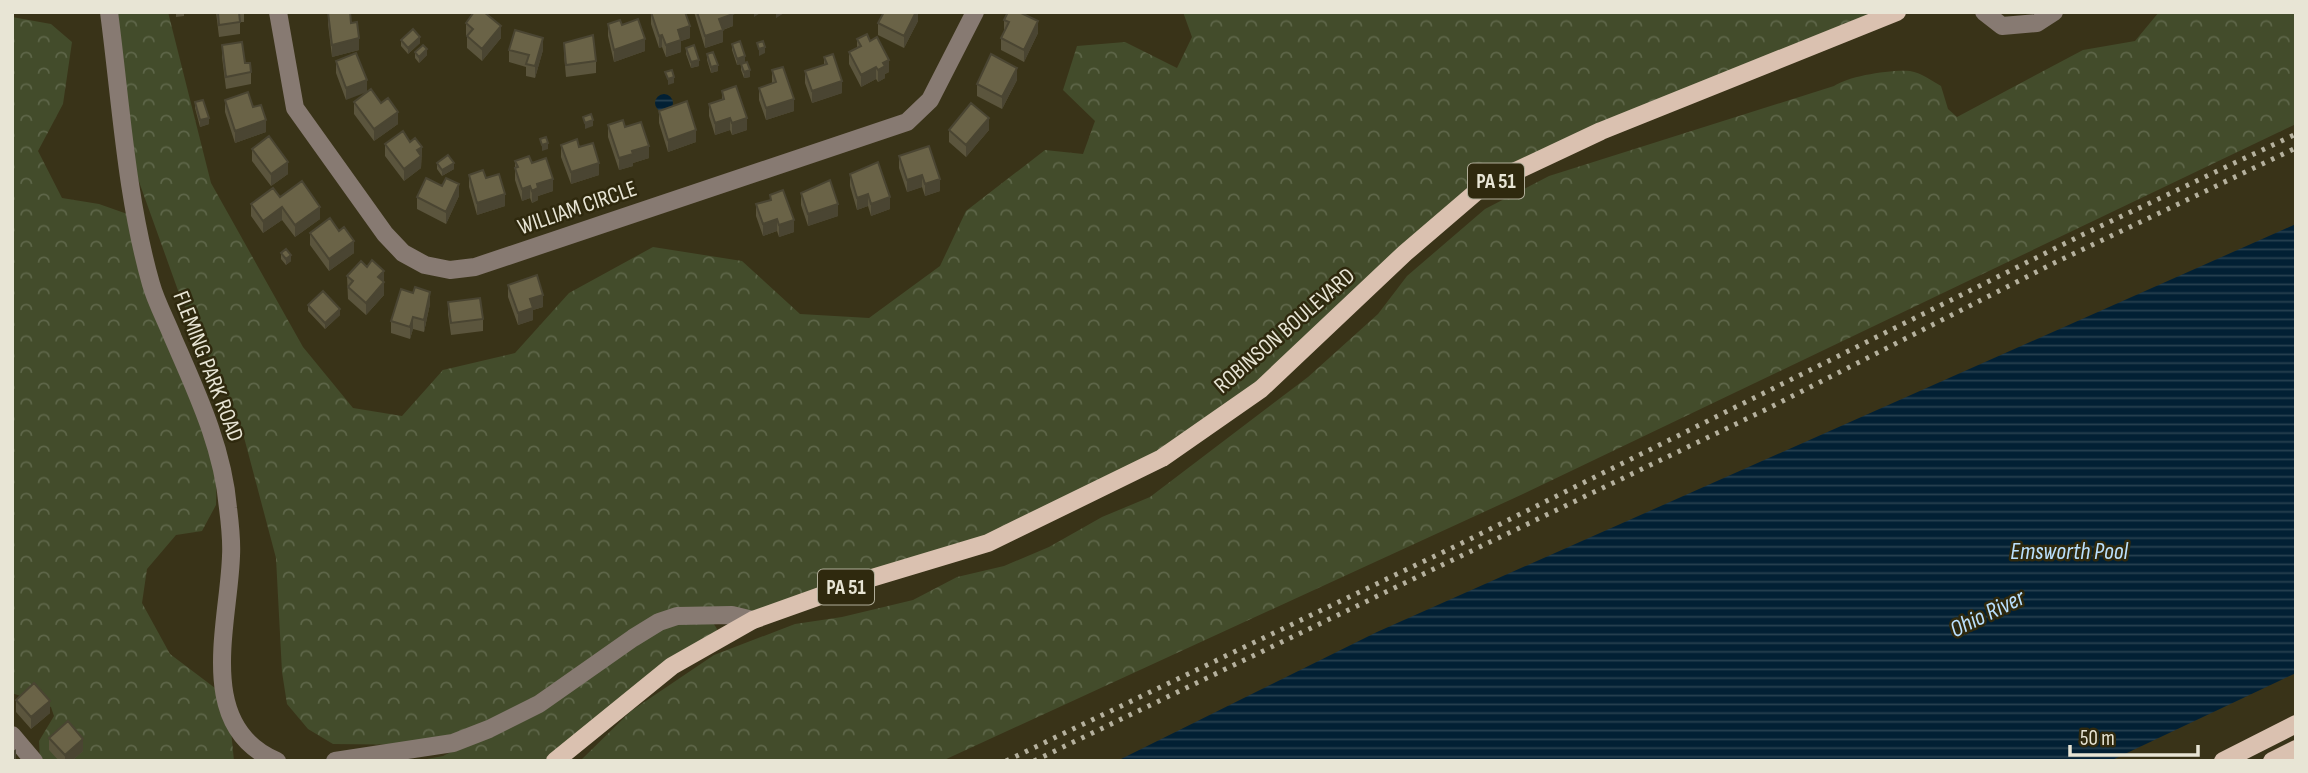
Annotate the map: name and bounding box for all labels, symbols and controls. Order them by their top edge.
road number: PA 51 [1468,164,1524,198]
street label: WILLIAM CIRCLE [514,175,640,241]
street label: ROBINSON BOULEVARD [1209,262,1361,400]
street label: FLEMING PARK ROAD [167,287,250,446]
water label: Emsworth Pool [2010,537,2128,566]
road number: PA 51 [818,570,874,604]
water label: Ohio River [1945,582,2031,644]
scale bar [2070,714,2198,758]
text: 50 m [2080,726,2115,751]

